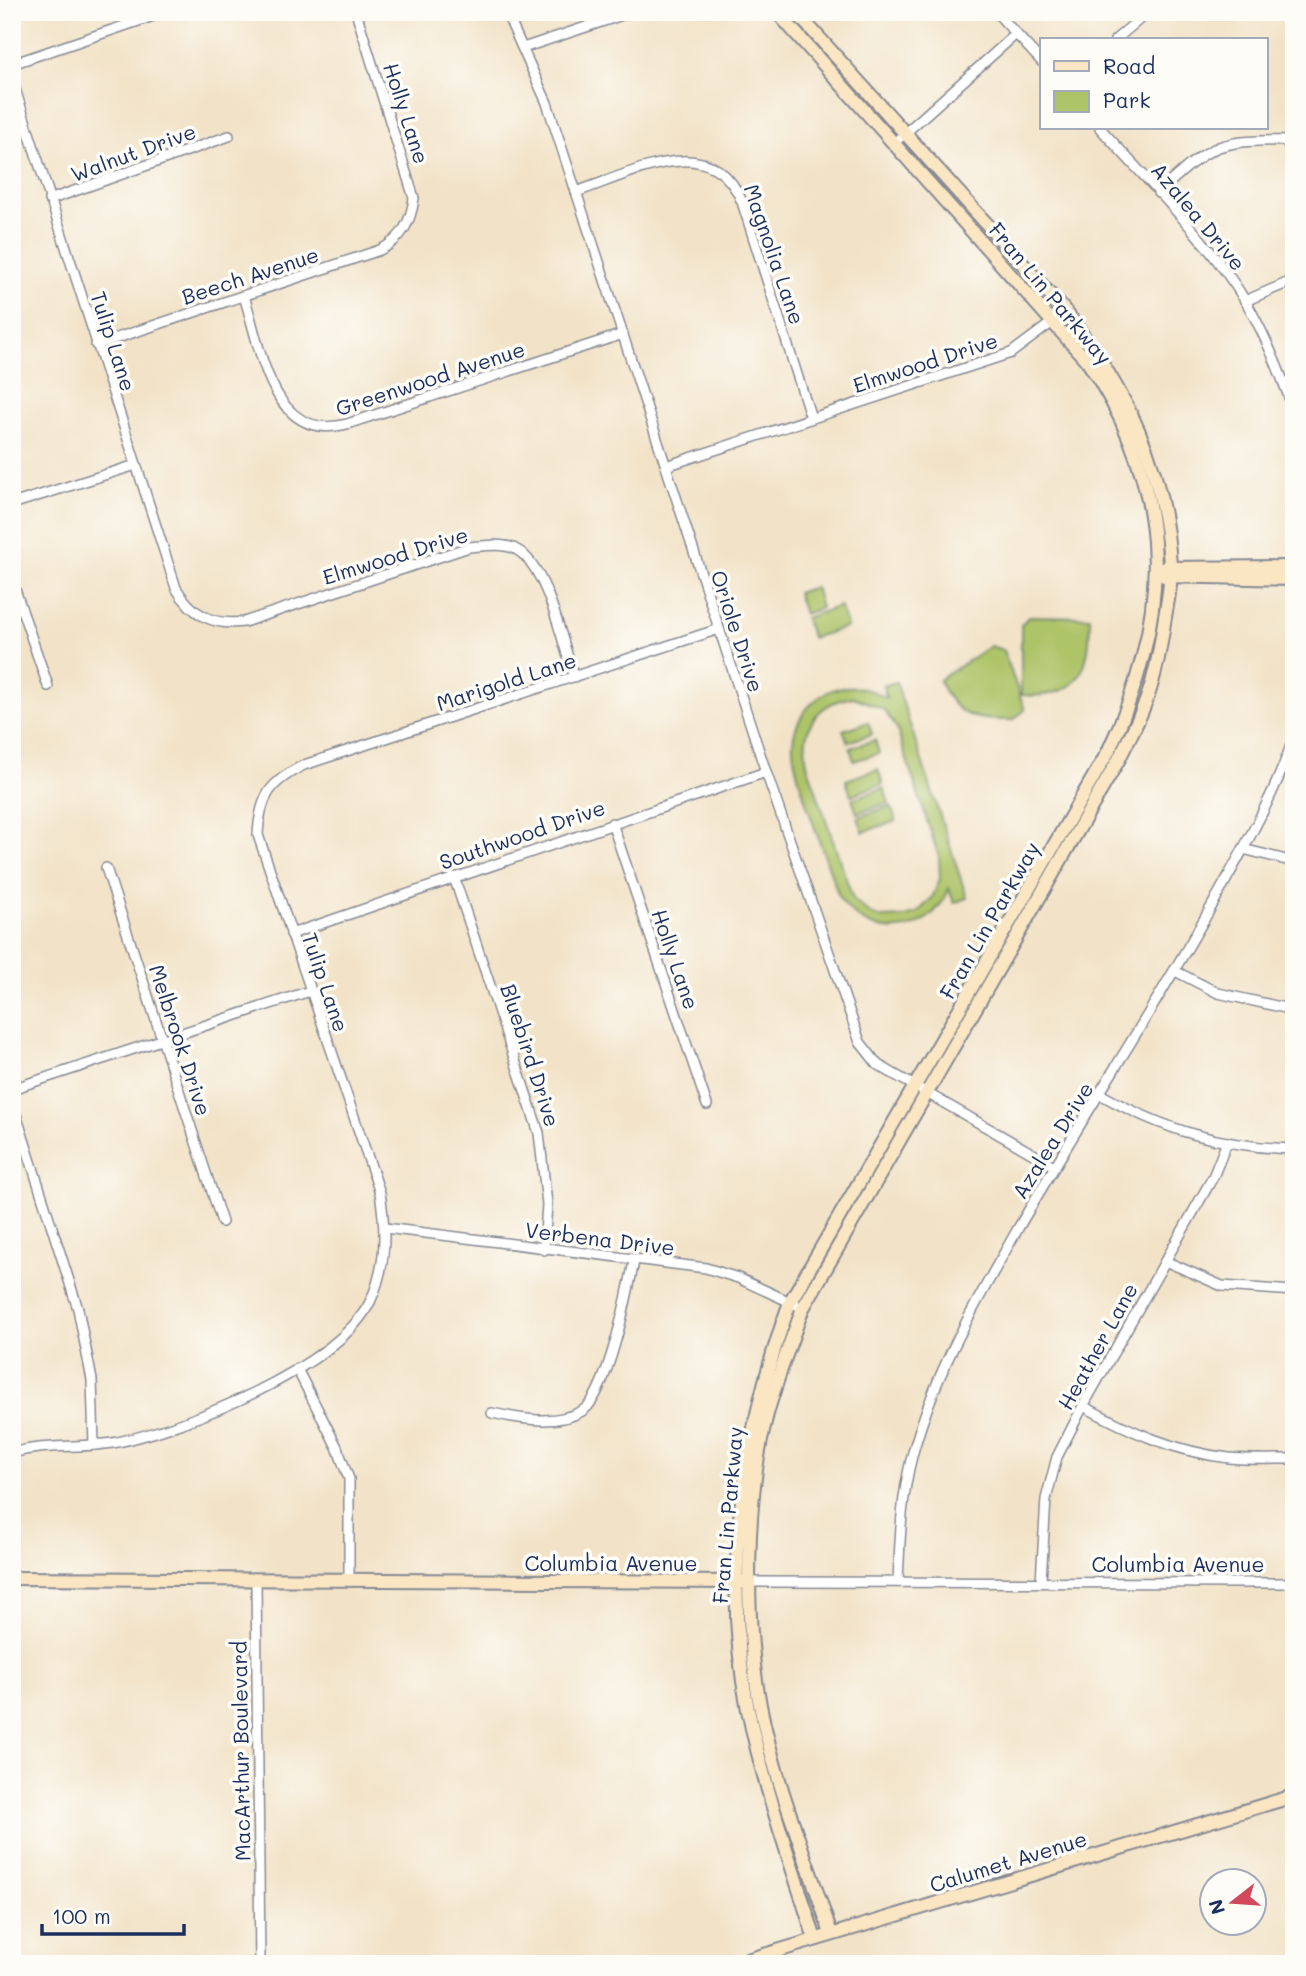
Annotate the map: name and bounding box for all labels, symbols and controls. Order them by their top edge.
legend [1040,38,1268,130]
text: Road [1103,52,1155,79]
street label: Holly Lane [378,59,436,167]
text: Park [1103,86,1151,113]
street label: Walnut Drive [67,117,199,187]
street label: Azalea Drive [1146,156,1252,276]
street label: Magnolia Lane [738,180,812,328]
street label: Fran Lin Parkway [984,216,1118,370]
street label: Beech Avenue [178,240,322,310]
street label: Tulip Lane [85,288,143,394]
street label: Elmwood Drive [849,326,1001,398]
street label: Greenwood Avenue [332,335,528,421]
street label: Elmwood Drive [319,520,471,590]
street label: Oriole Drive [706,567,770,695]
street label: Marigold Lane [433,646,579,716]
street label: Southwood Drive [436,793,608,875]
street label: Fran Lin Parkway [933,836,1045,1004]
street label: Holly Lane [646,905,706,1013]
street label: Tulip Lane [296,929,356,1035]
street label: Melbrook Drive [144,961,218,1119]
street label: Bluebird Drive [495,980,567,1130]
street label: Azalea Drive [1005,1077,1099,1203]
street label: Verbena Drive [524,1215,676,1261]
street label: Heather Lane [1051,1278,1143,1414]
street label: Fran Lin Parkway [706,1425,748,1605]
street label: Columbia Avenue [524,1549,698,1576]
street label: Columbia Avenue [1091,1550,1265,1577]
street label: MacArthur Boulevard [225,1641,255,1861]
street label: Calumet Avenue [926,1824,1090,1898]
north arrow [1198,1868,1268,1938]
scale bar [42,1892,184,1936]
text: N [1202,1897,1230,1918]
text: 100 m [52,1902,111,1929]

